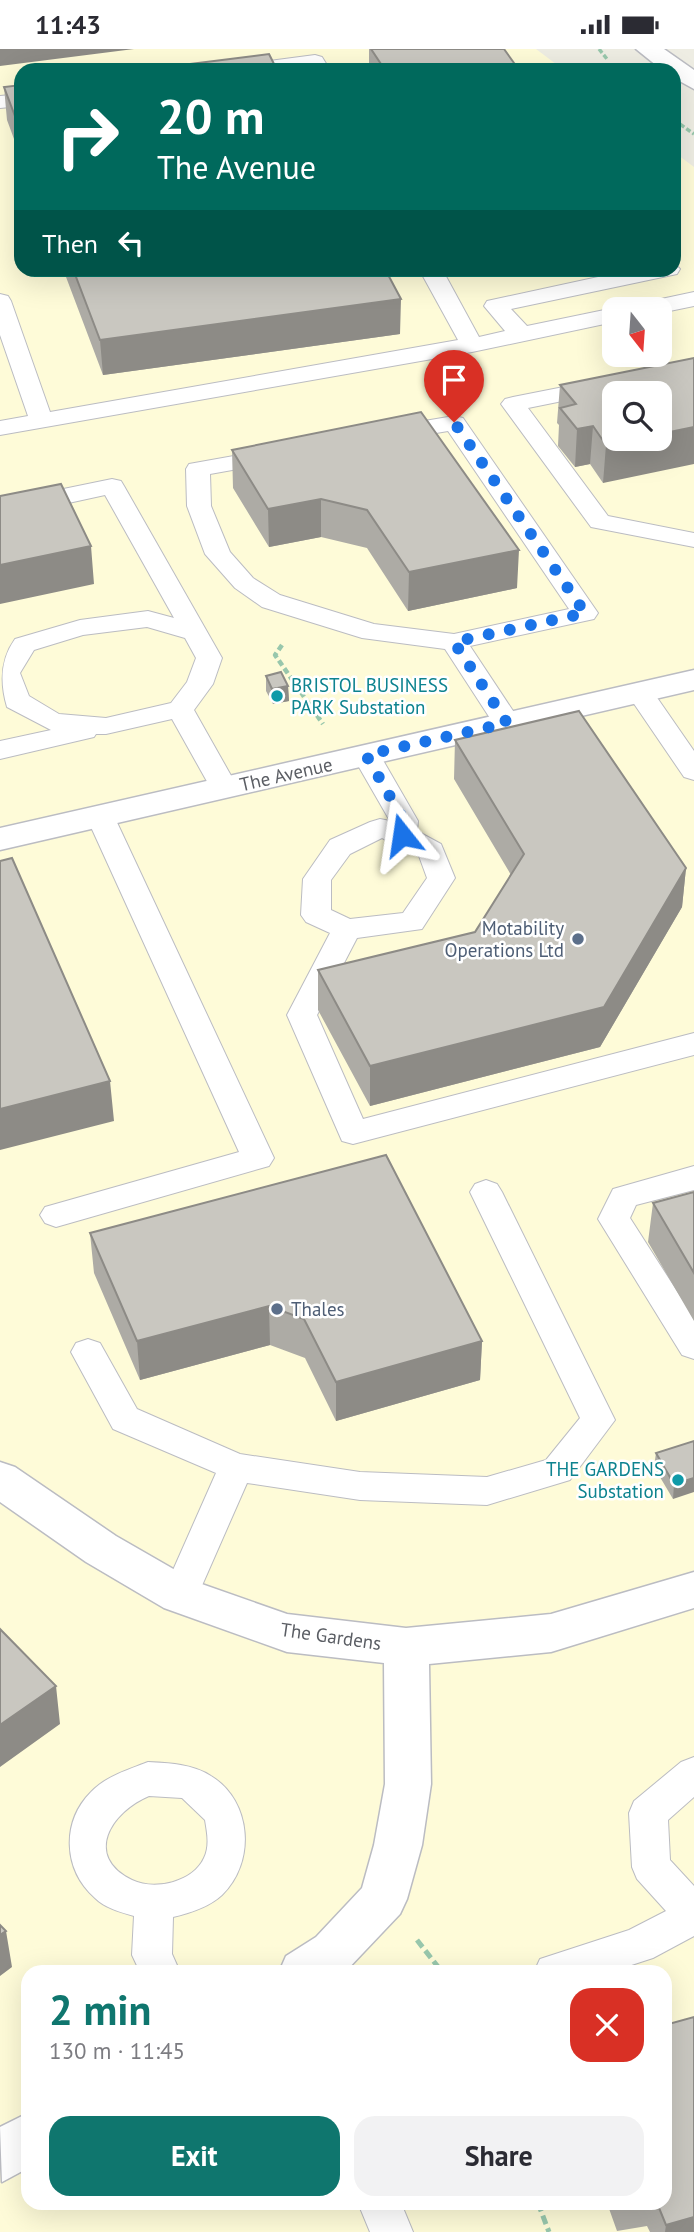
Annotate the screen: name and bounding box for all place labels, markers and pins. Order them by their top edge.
pin [424,350,484,422]
place label: BRISTOL BUSINESS PARK Substation [291,673,448,719]
marker: BRISTOL BUSINESS PARK Substation [269,688,285,704]
place label: Motability Operations Ltd [444,916,564,962]
marker: Motability Operations Ltd [570,931,586,947]
place label: Thales [291,1297,345,1321]
marker: Thales [269,1301,285,1317]
place label: THE GARDENS Substation [546,1457,664,1503]
marker: THE GARDENS Substation [670,1472,686,1488]

